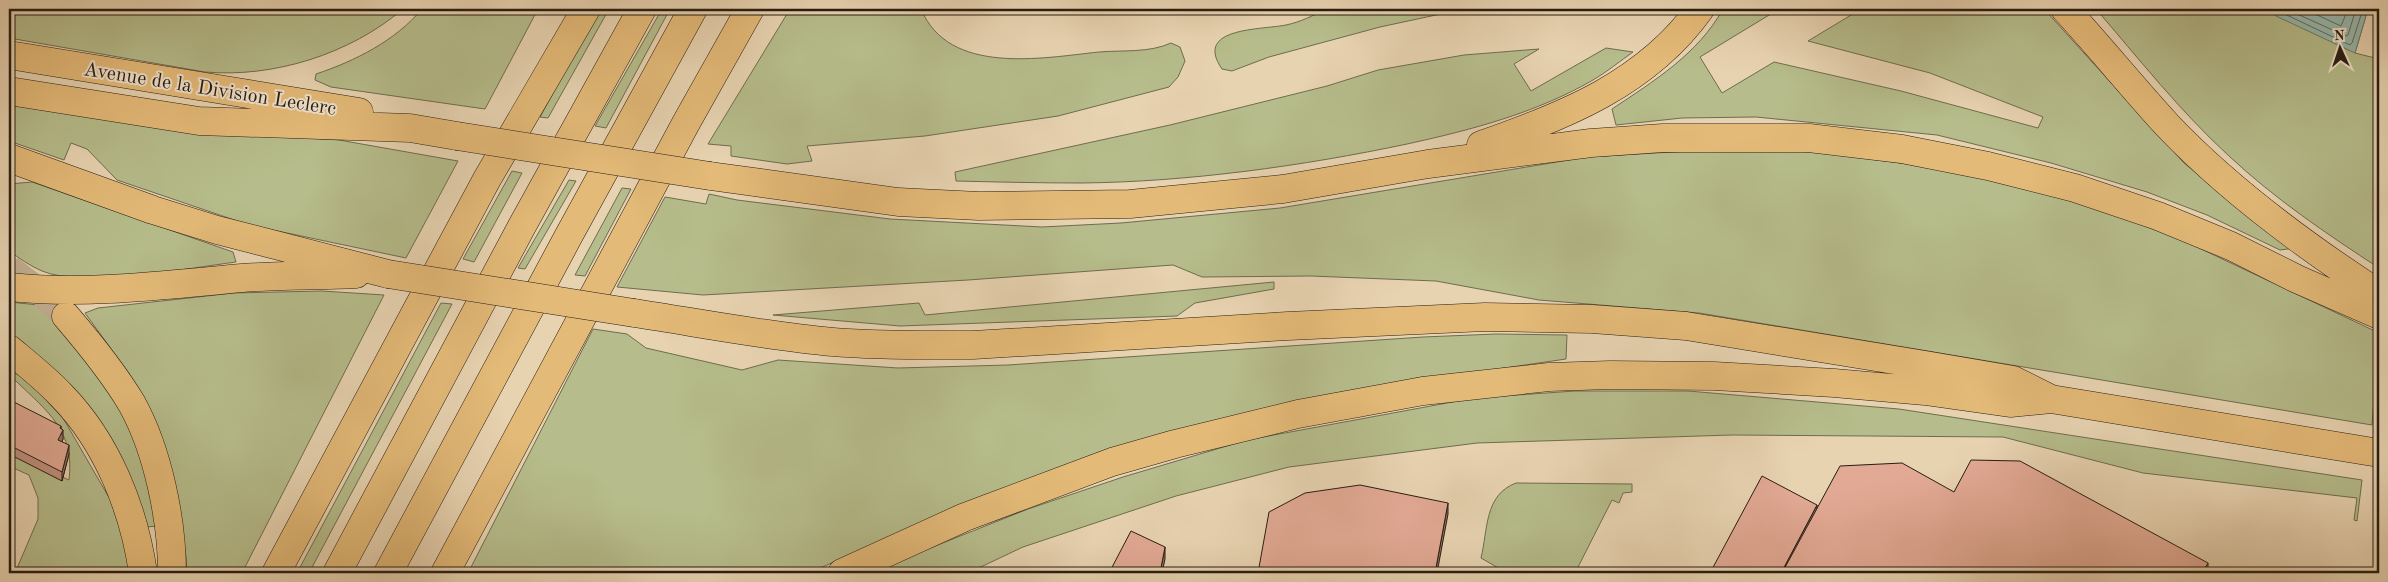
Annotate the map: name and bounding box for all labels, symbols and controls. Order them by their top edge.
north arrow [2316,22,2366,72]
text: N [2334,29,2345,43]
street label: Avenue de la Division Leclerc [82,60,338,120]

